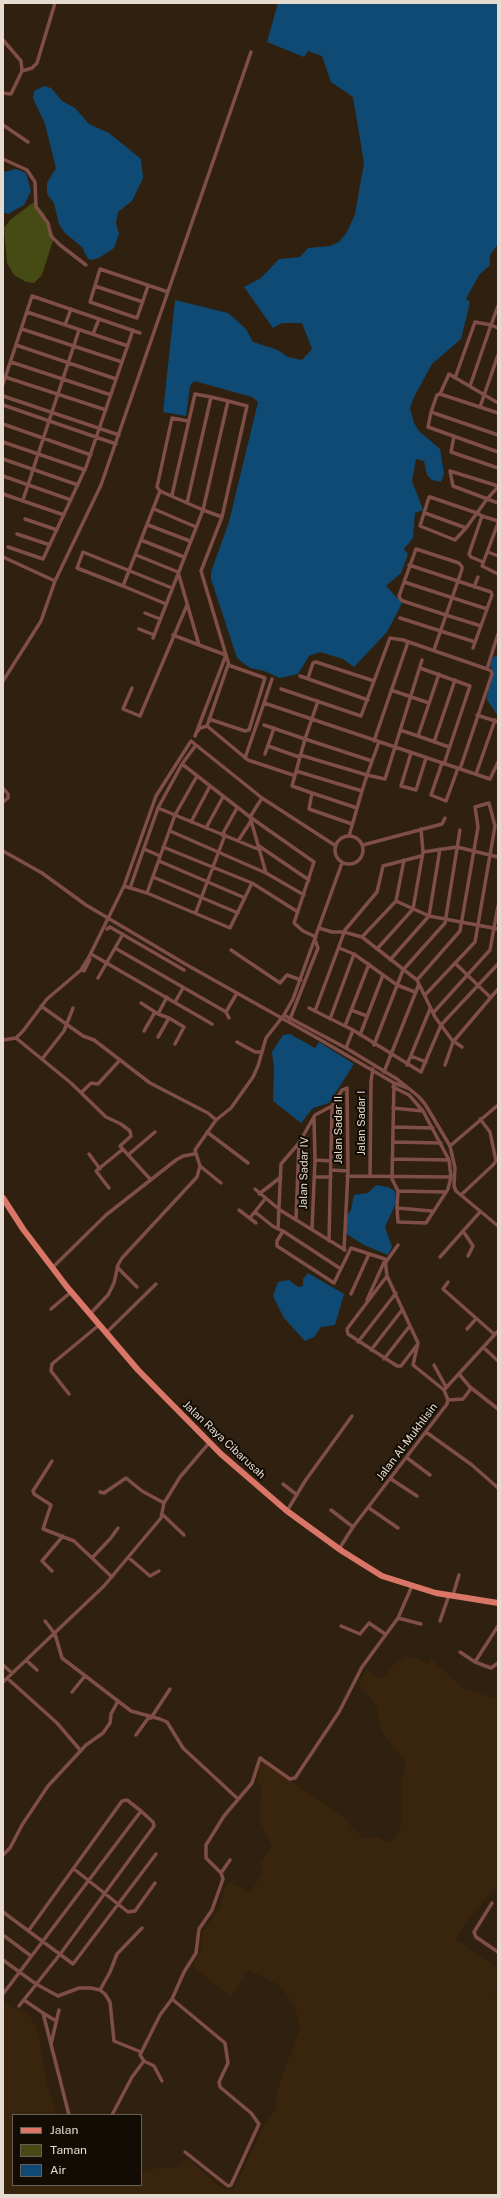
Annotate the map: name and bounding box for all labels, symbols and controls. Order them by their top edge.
street label: Jalan Sadar I [355,1091,369,1155]
street label: Jalan Sadar II [332,1096,346,1164]
street label: Jalan Sadar IV [297,1137,311,1209]
street label: Jalan Raya Cibarusah [180,1398,268,1482]
street label: Jalan Al-Mukhlisin [374,1401,440,1483]
legend [12,2114,142,2186]
text: Jalan [50,2123,78,2137]
text: Taman [50,2143,87,2157]
text: Air [50,2163,66,2177]

